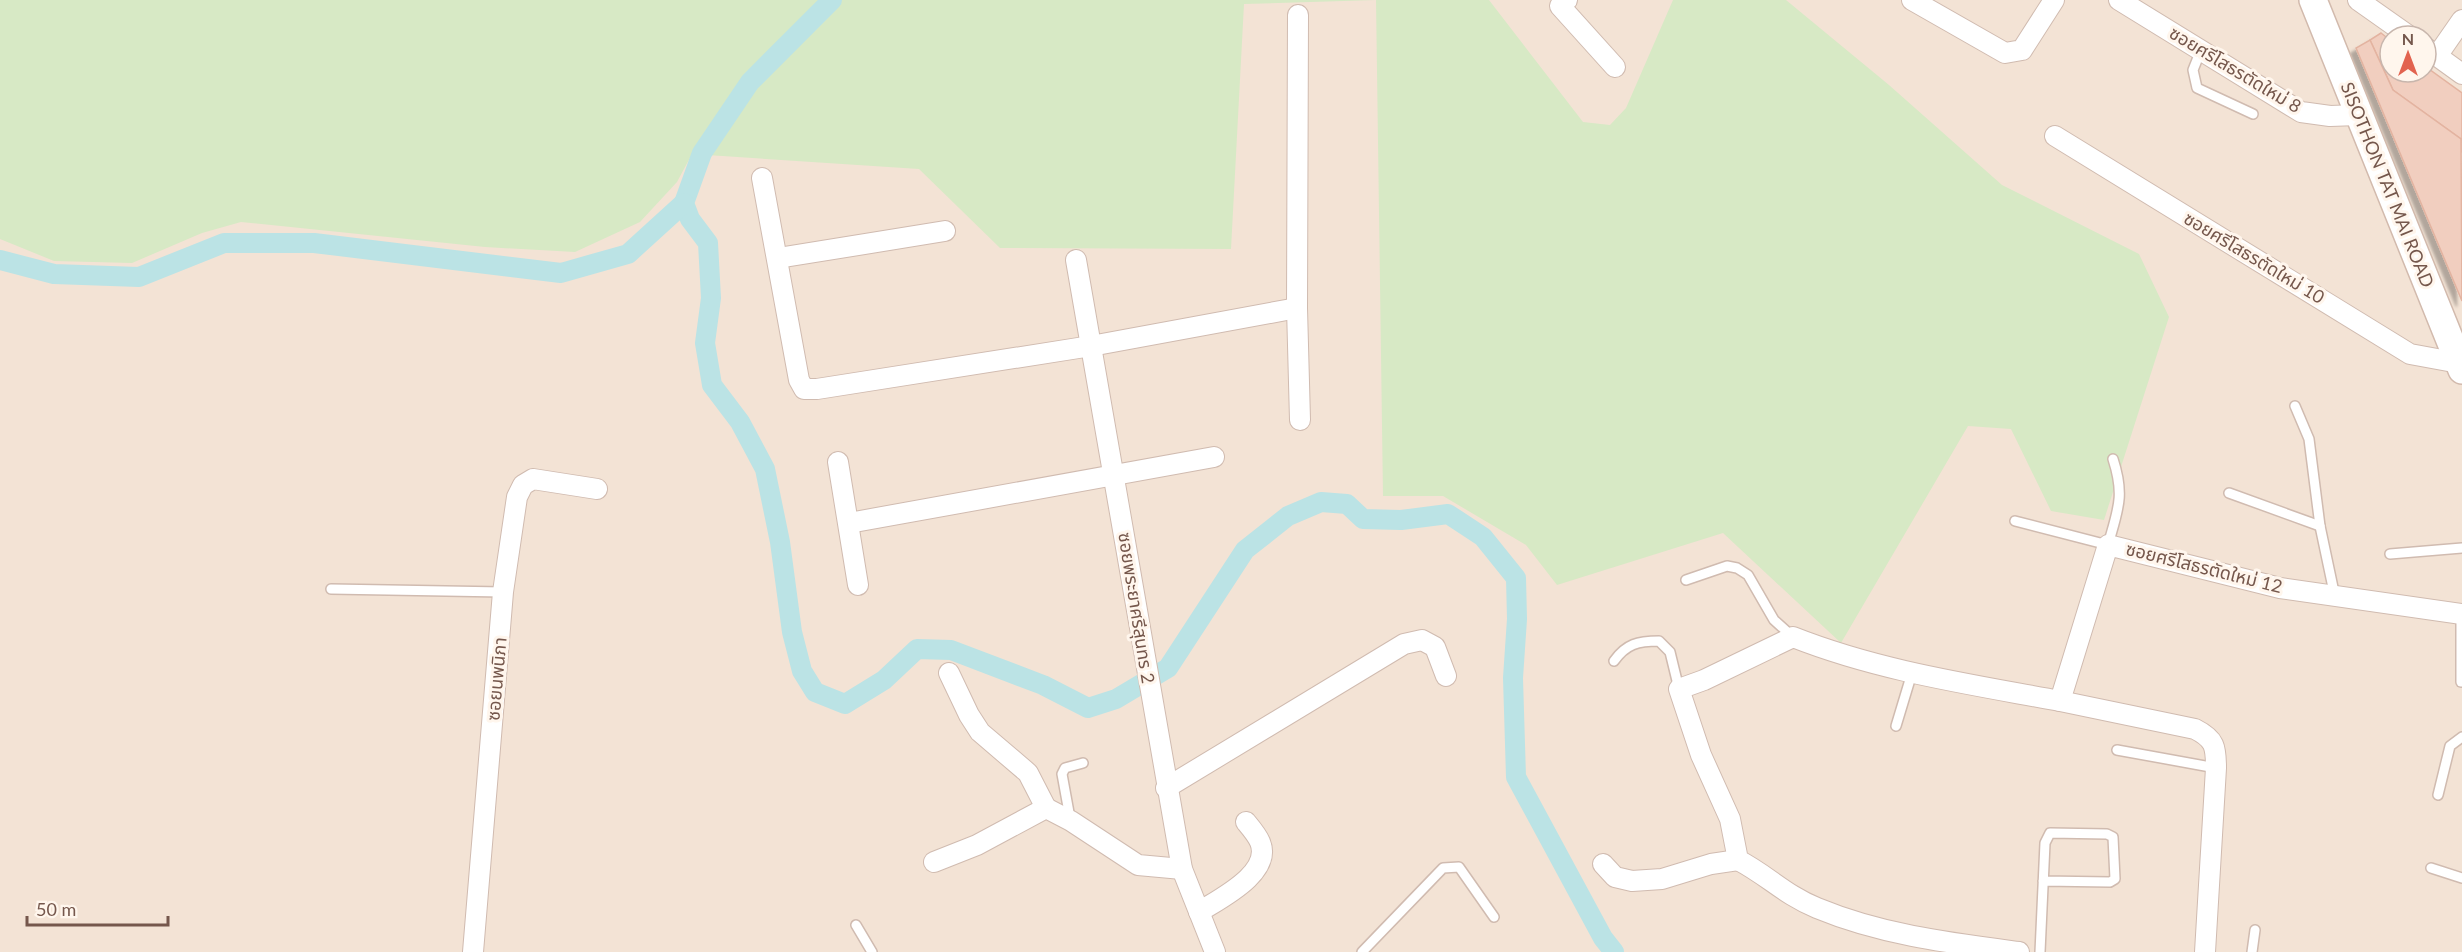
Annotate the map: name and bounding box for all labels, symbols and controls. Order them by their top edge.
street label: ซอยศรีโสธรตัดใหม่ 8 [2166,21,2305,117]
north arrow [2378,24,2438,84]
text: N [2402,29,2414,48]
street label: SISOTHON TAT MAI ROAD [2337,79,2439,291]
street label: ซอยศรีโสธรตัดใหม่ 10 [2180,206,2329,308]
street label: ซอยพระยาศรีสุนทร 2 [1113,531,1160,685]
street label: ซอยศรีโสธรตัดใหม่ 12 [2124,537,2285,597]
street label: ซอยนพนิภา [481,636,511,722]
scale bar [27,889,168,927]
text: 50 m [36,898,76,920]

